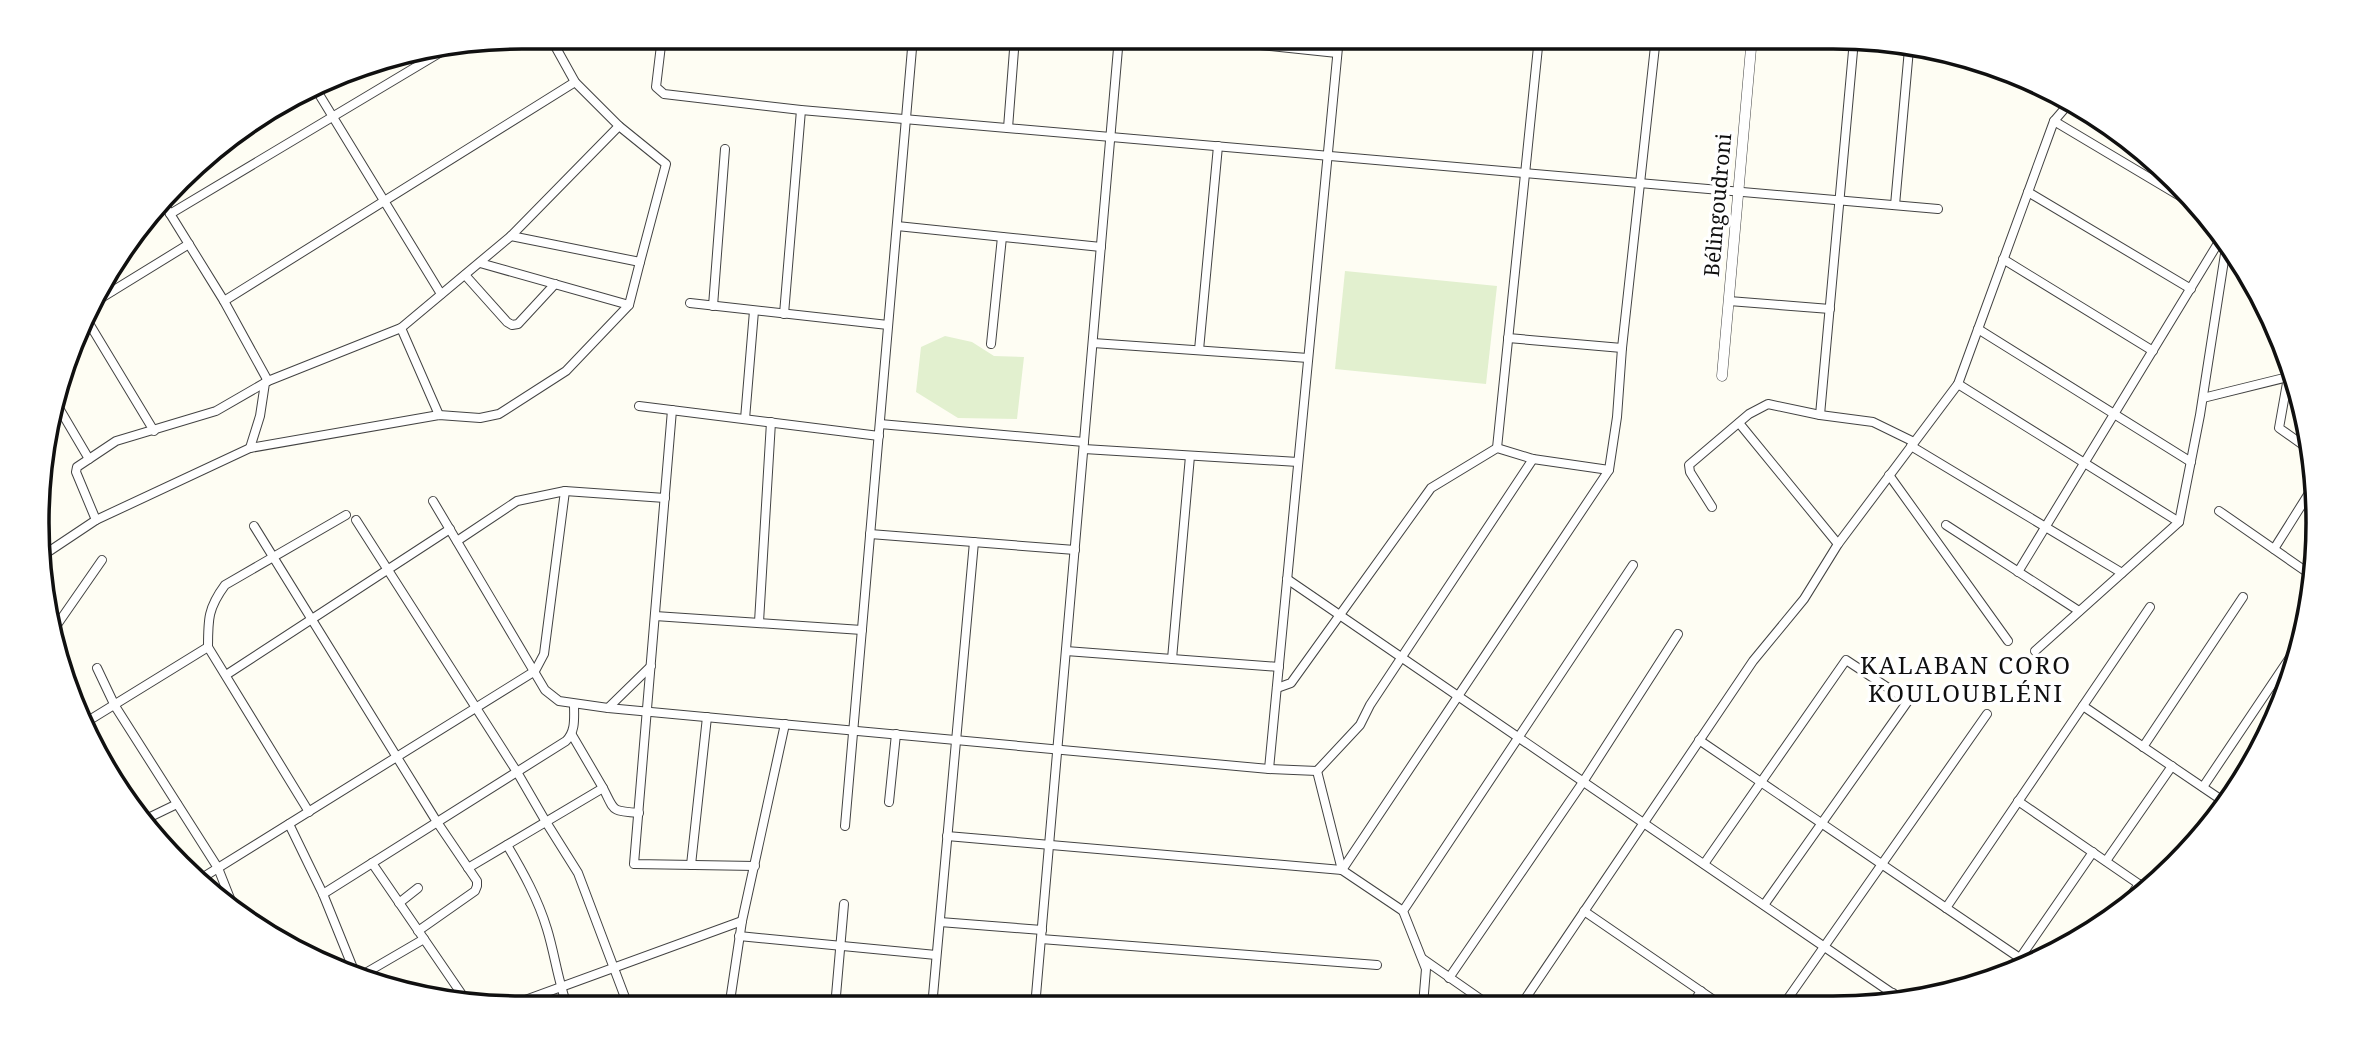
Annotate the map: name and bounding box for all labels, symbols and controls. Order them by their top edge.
street label: Bélingoudroni [1697,132,1737,278]
district label: KALABAN CORO KOULOUBLÉNI [1860,648,2072,709]

